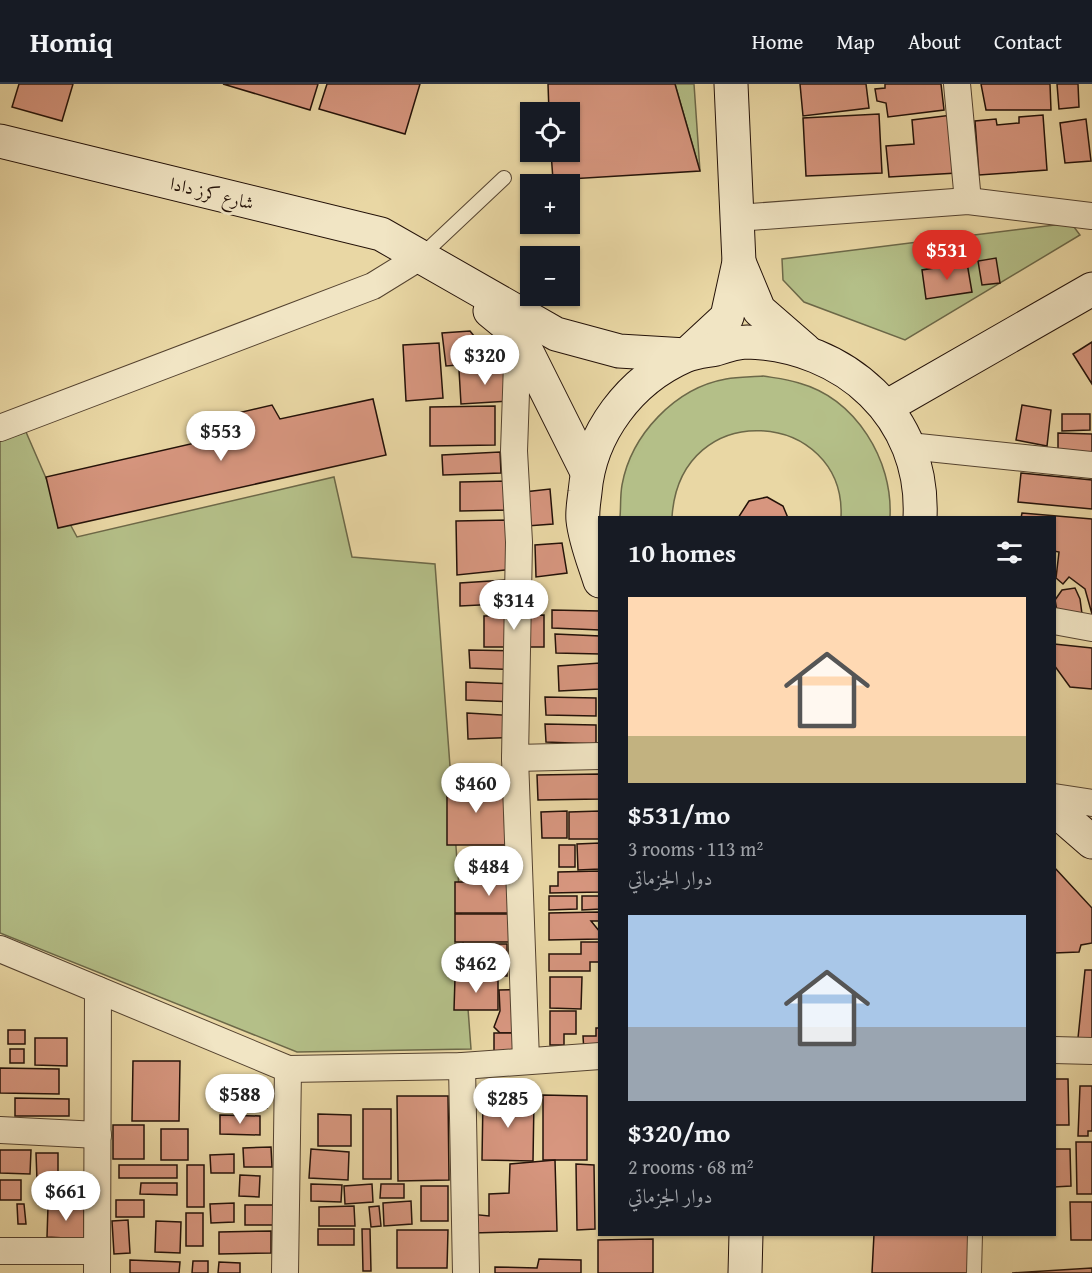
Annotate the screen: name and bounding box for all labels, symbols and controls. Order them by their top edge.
text: Homiq [30,21,113,62]
text: Home [752,26,803,57]
text: Map [836,26,875,57]
text: About [908,26,961,57]
text: Contact [994,26,1062,57]
map controls [520,102,580,306]
button: locate [520,102,580,162]
street label: شارع كرز دادا [167,170,257,218]
button: + [520,174,580,234]
pin: $531 [911,230,983,281]
text: $531 [926,235,968,264]
button: − [520,246,580,306]
pin: $320 [449,335,521,386]
text: $320 [464,340,506,369]
pin: $553 [185,411,257,462]
text: $553 [200,416,242,445]
text: 10 homes [628,533,736,572]
icon: filters [993,536,1026,569]
pin: $314 [478,580,550,631]
text: $314 [493,585,535,614]
icon: home [773,636,881,744]
pin: $460 [440,763,512,814]
text: $460 [455,768,497,797]
text: $531/mo [628,795,730,834]
text: 3 rooms · 113 m² [628,834,763,863]
pin: $484 [453,846,525,897]
text: $484 [468,851,510,880]
text: دوار الجزماتي [628,863,713,892]
pin: $462 [440,943,512,994]
text: $462 [455,948,497,977]
icon: home [773,954,881,1062]
pin: $588 [204,1074,276,1125]
pin: $285 [472,1078,544,1129]
text: $588 [219,1079,261,1108]
text: $285 [487,1083,529,1112]
text: $320/mo [628,1113,730,1152]
text: 2 rooms · 68 m² [628,1152,754,1181]
pin: $661 [30,1171,102,1222]
text: $661 [45,1176,87,1205]
text: دوار الجزماتي [628,1181,713,1210]

